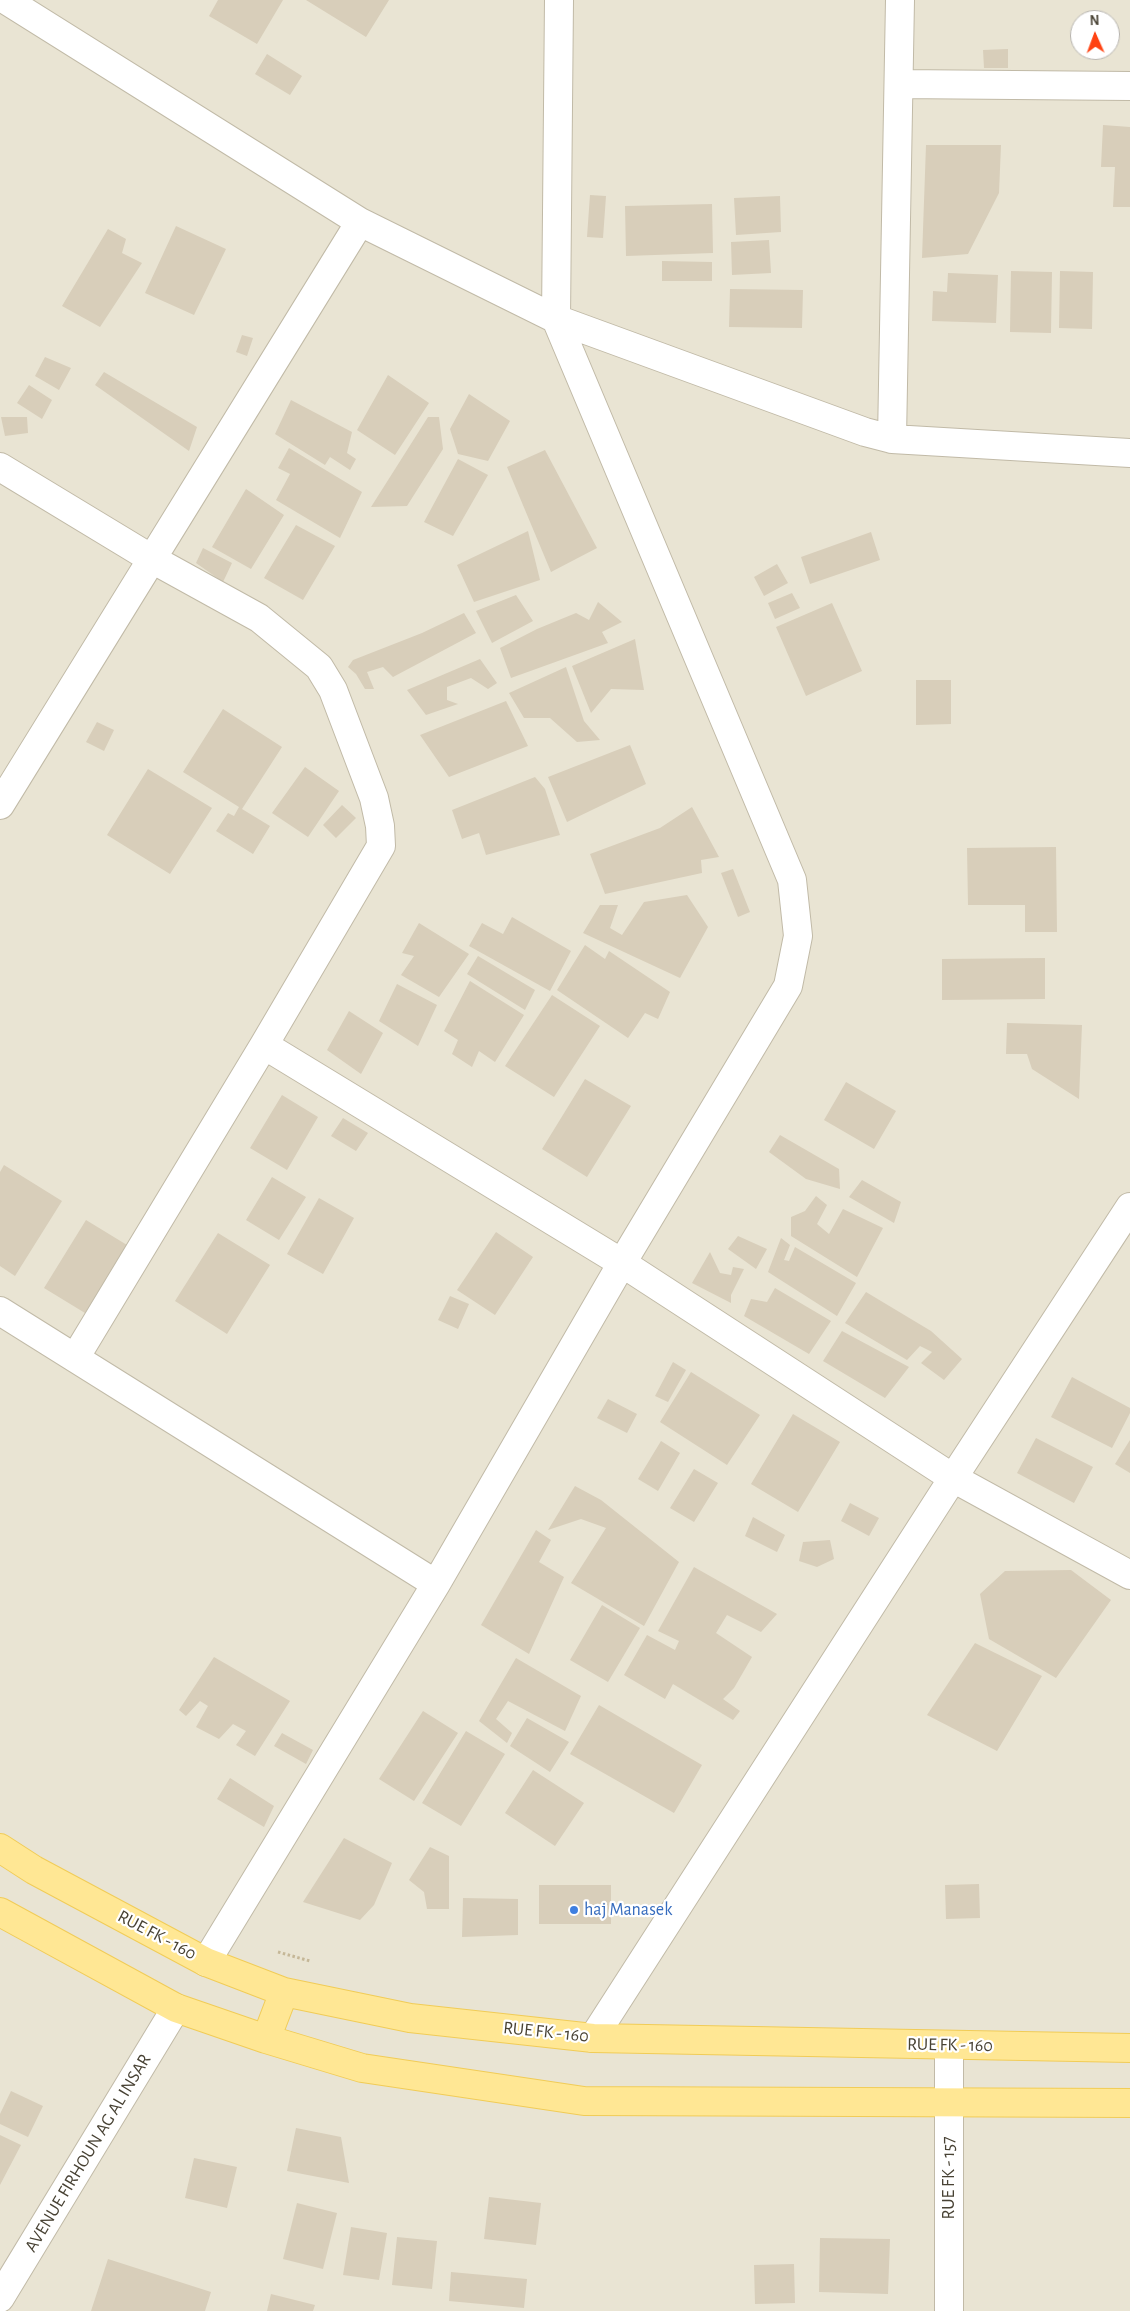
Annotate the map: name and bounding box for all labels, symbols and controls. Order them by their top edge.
north arrow [1070,10,1120,60]
text: N [1089,14,1100,28]
place label: haj Manasek [584,1899,672,1921]
marker: haj Manasek [568,1904,580,1916]
street label: RUE FK - 160 [114,1905,200,1965]
street label: RUE FK - 160 [502,2017,590,2047]
street label: RUE FK - 160 [907,2033,993,2057]
street label: AVENUE FIRHOUN AG AL INSAR [20,2050,156,2256]
street label: RUE FK - 157 [938,2137,960,2219]

